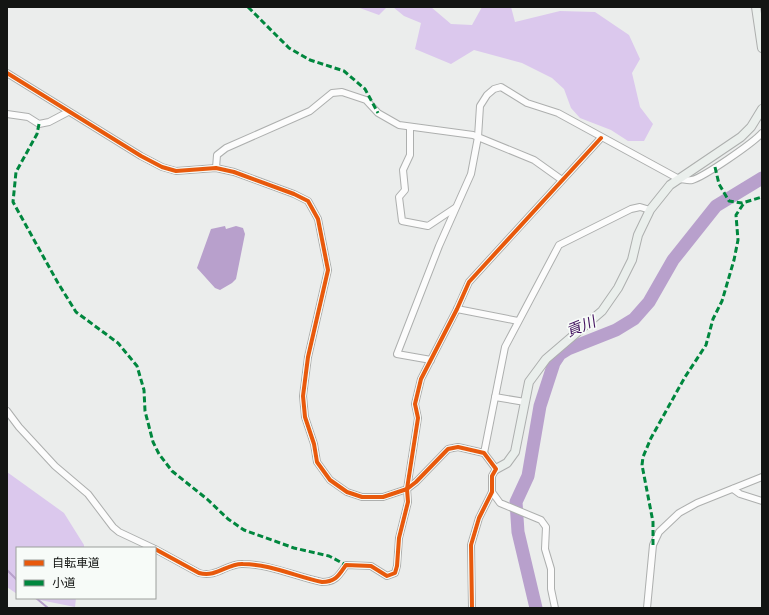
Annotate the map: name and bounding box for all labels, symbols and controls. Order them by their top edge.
water label: 貢川 [564,314,600,340]
legend [16,547,156,599]
text: 自転車道 [52,556,100,569]
text: 小道 [52,576,76,589]

